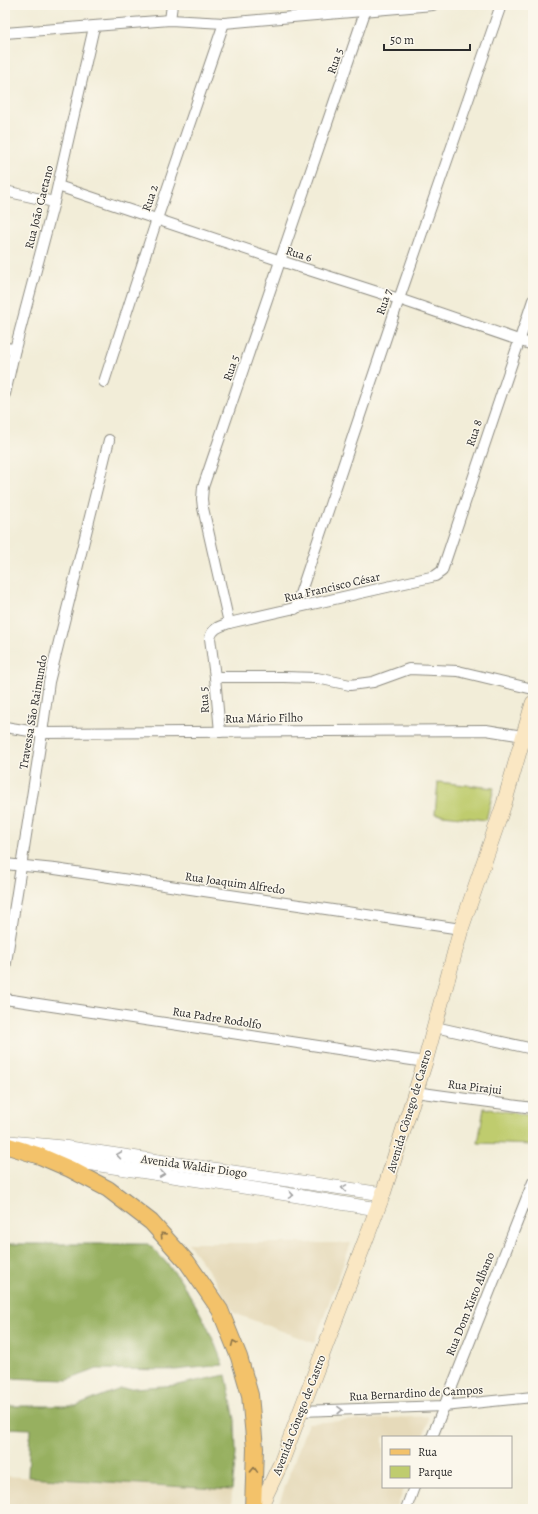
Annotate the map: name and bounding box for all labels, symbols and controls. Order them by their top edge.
scale bar [384,26,470,52]
text: 50 m [390,32,414,48]
street label: Rua 5 [323,46,347,76]
street label: Rua João Caetano [21,164,57,250]
street label: Rua 2 [138,182,162,213]
street label: Rua 6 [284,242,315,266]
street label: Rua 7 [372,286,396,317]
street label: Rua 5 [219,353,243,383]
street label: Rua 8 [462,417,486,448]
street label: Rua Francisco César [282,568,382,606]
street label: Travessa São Raimundo [15,654,51,770]
street label: Rua 5 [195,686,213,714]
street label: Rua Mário Filho [225,709,303,727]
street label: Rua Joaquim Alfredo [184,868,286,898]
street label: Rua Padre Rodolfo [171,1003,263,1033]
street label: Avenida Cônego de Castro [382,1048,435,1175]
street label: Rua Pirajui [447,1076,503,1098]
street label: Avenida Waldir Diogo [139,1150,248,1181]
one-way arrow [116,1151,122,1160]
one-way arrow [159,1169,165,1178]
one-way arrow [341,1184,347,1193]
one-way arrow [287,1190,294,1198]
one-way arrow [160,1232,167,1240]
street label: Rua Dom Xisto Albano [442,1250,498,1358]
one-way arrow [230,1339,238,1346]
street label: Avenida Cônego de Castro [268,1353,329,1478]
street label: Rua Bernardino de Campos [349,1381,484,1405]
one-way arrow [337,1405,343,1414]
legend [382,1436,512,1488]
text: Rua [418,1444,437,1460]
text: Parque [418,1464,453,1480]
one-way arrow [250,1467,259,1473]

